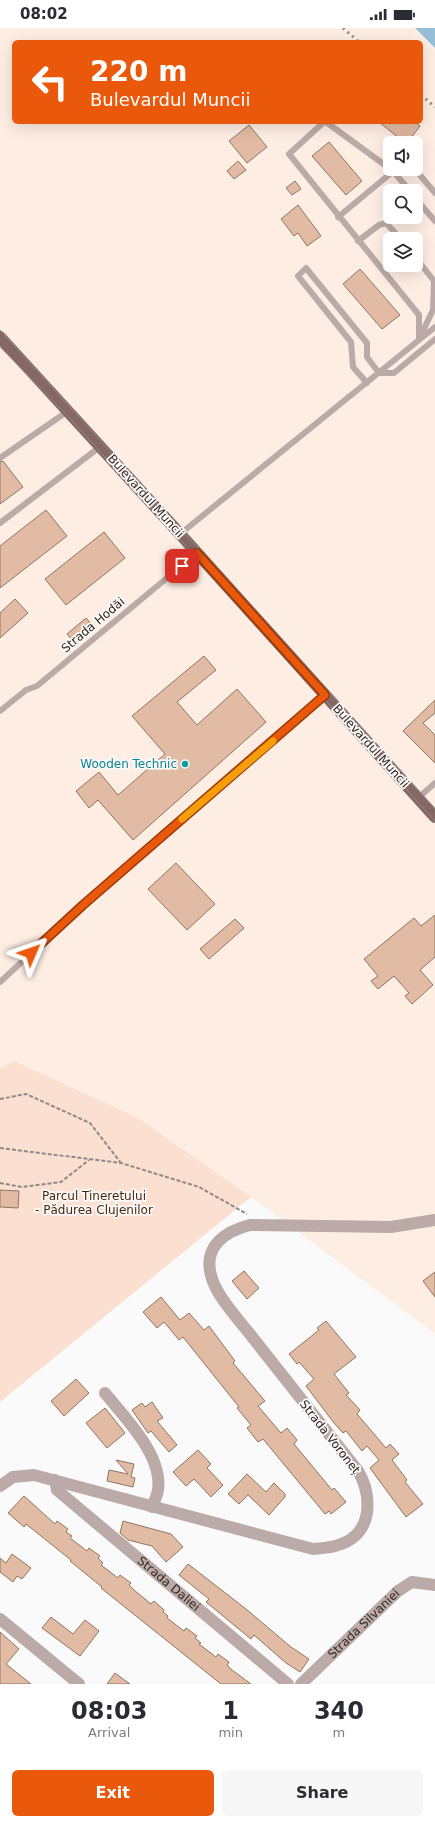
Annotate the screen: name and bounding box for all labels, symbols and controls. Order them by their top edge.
text: 08:02 [20,5,68,23]
text: 220 m [90,55,187,88]
icon: left [24,56,76,108]
text: Bulevardul Muncii [90,89,250,110]
map controls [383,136,423,272]
button: sound [383,136,423,176]
button: search [383,184,423,224]
button: layers [383,232,423,272]
street label: Bulevardul Muncii [105,452,187,540]
pin [165,549,199,583]
icon: arrive [171,555,193,577]
street label: Strada Hodăi [59,595,127,655]
street label: Bulevardul Muncii [330,702,412,790]
place label: Wooden Technic [80,757,177,771]
marker: Wooden Technic [180,759,190,769]
position arrow [10.0,932,52.0,974]
park label: Parcul Tineretului - Pădurea Clujenilor [35,1189,153,1217]
street label: Strada Voroneț [297,1397,363,1477]
street label: Strada Daliei [134,1553,203,1614]
street label: Strada Silvaniei [325,1586,403,1661]
text: 08:03 [71,1697,147,1725]
text: 1 [222,1697,239,1725]
text: 340 [314,1697,364,1725]
text: Arrival [88,1725,130,1740]
text: min [218,1725,243,1740]
text: m [333,1725,345,1740]
button: Exit [12,1770,214,1816]
button: Share [222,1770,423,1816]

